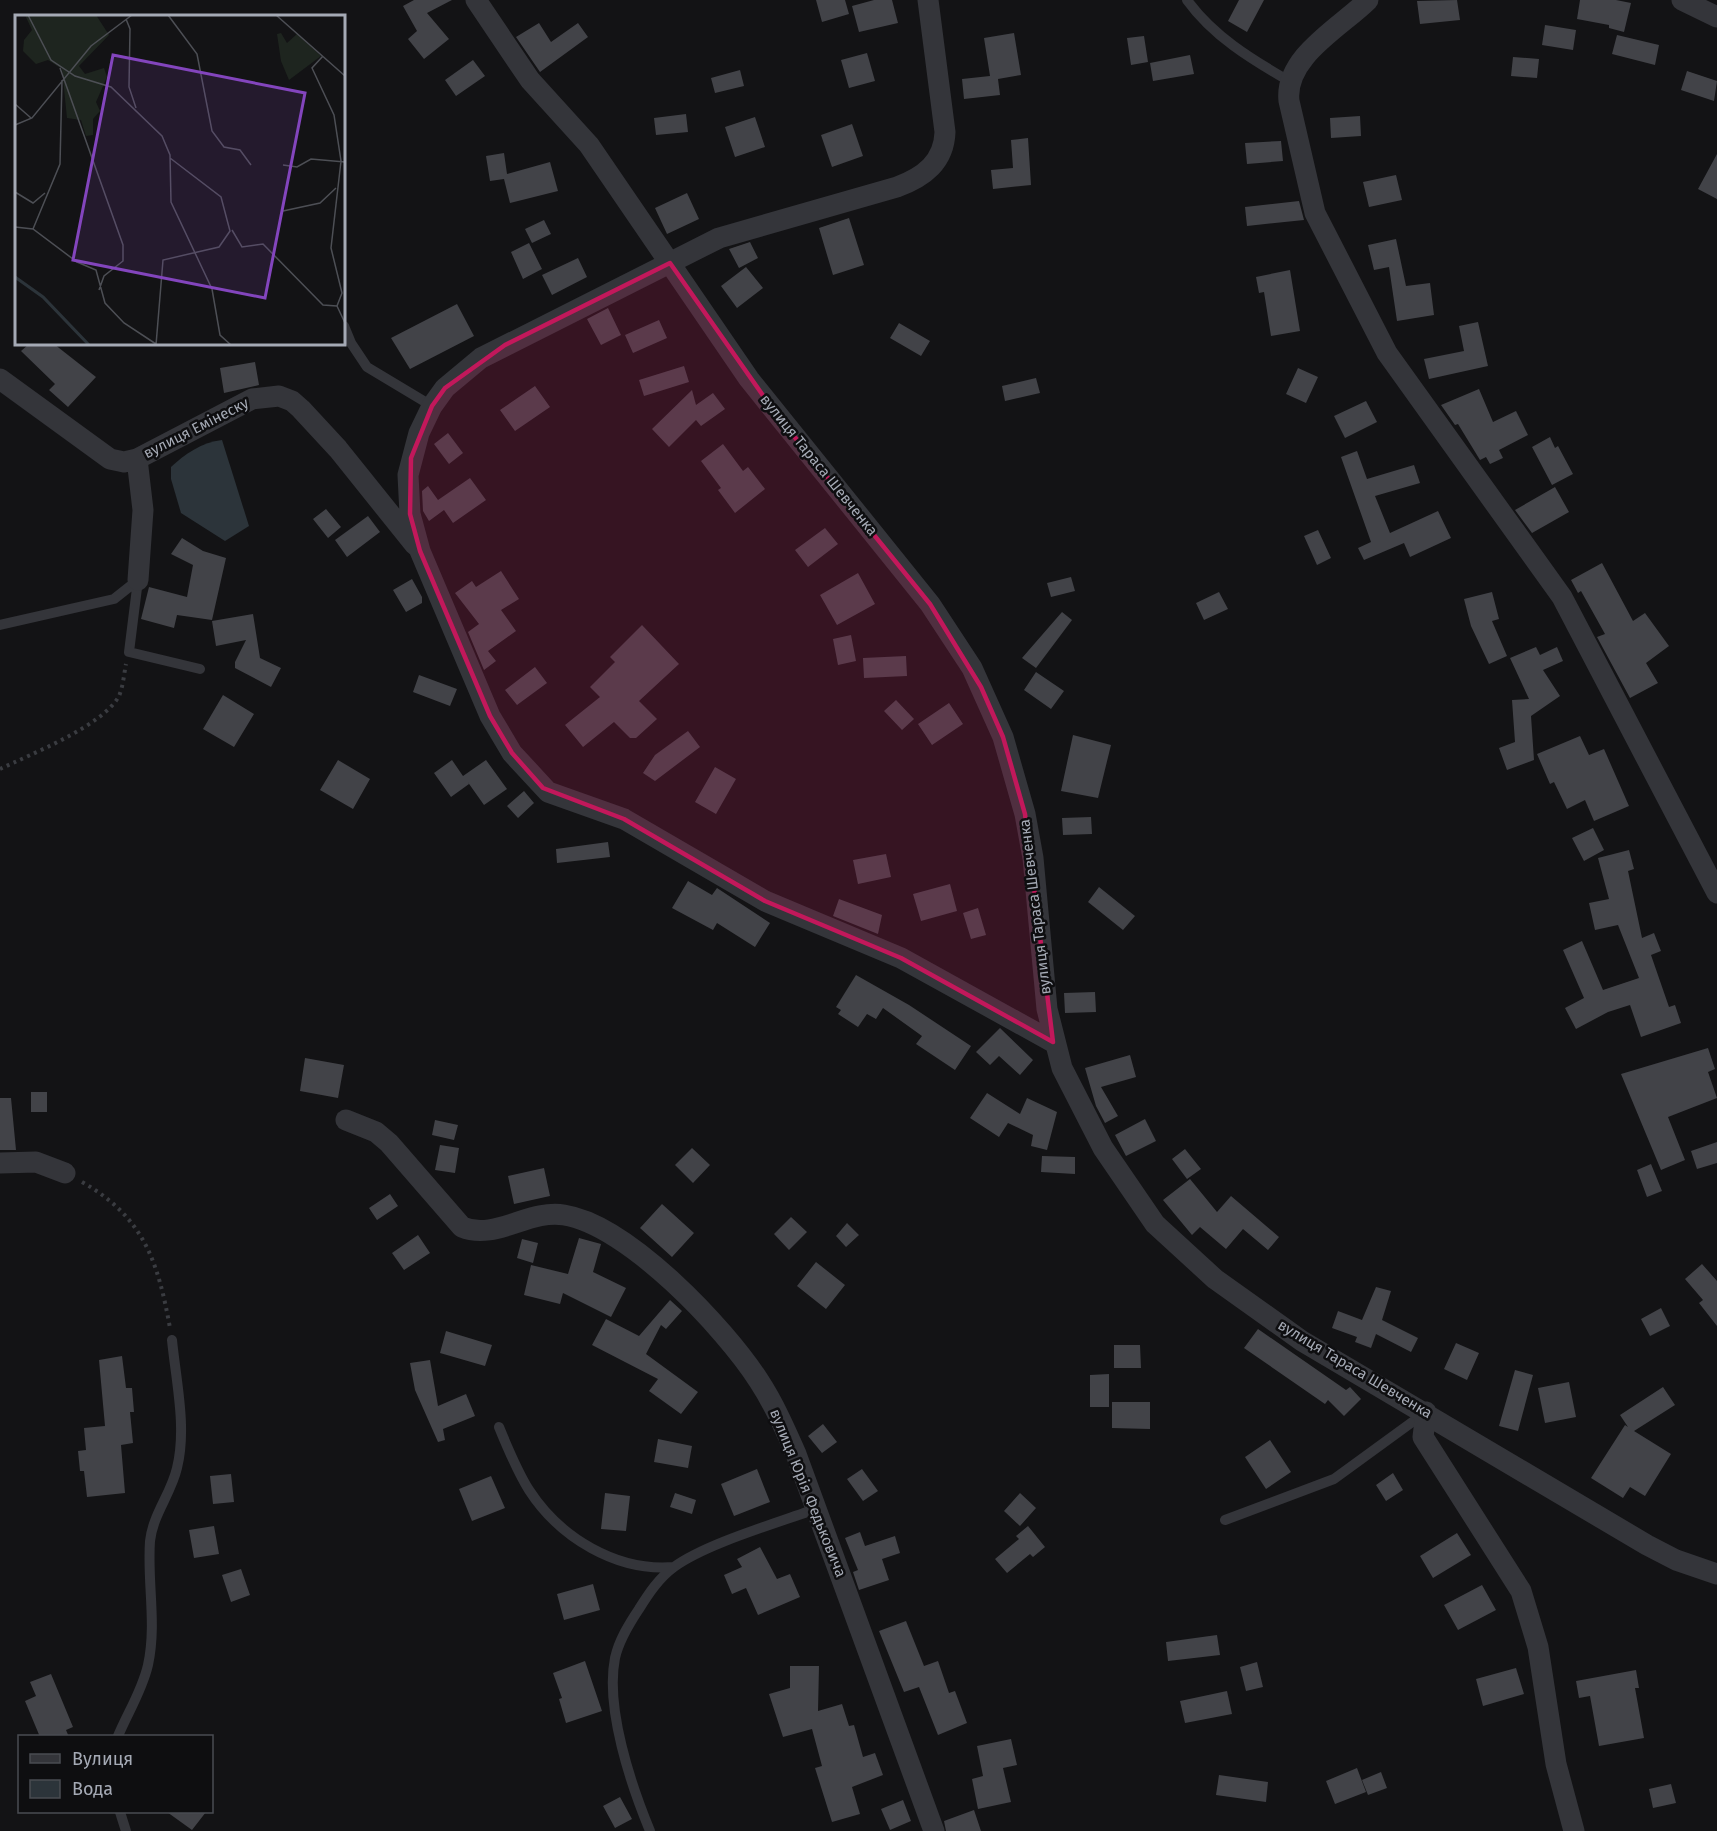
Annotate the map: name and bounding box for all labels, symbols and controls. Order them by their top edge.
inset map [15,15,345,345]
street label: вулиця Тараса Шевченка [756,391,882,539]
street label: вулиця Емінеску [140,393,252,462]
street label: вулиця Тараса Шевченка [1015,818,1055,996]
street label: вулиця Тараса Шевченка [1275,1316,1435,1422]
street label: вулиця Юрія Федьковича [766,1406,850,1580]
legend [18,1735,213,1813]
text: Вулиця [72,1748,133,1770]
text: Вода [72,1778,113,1800]

